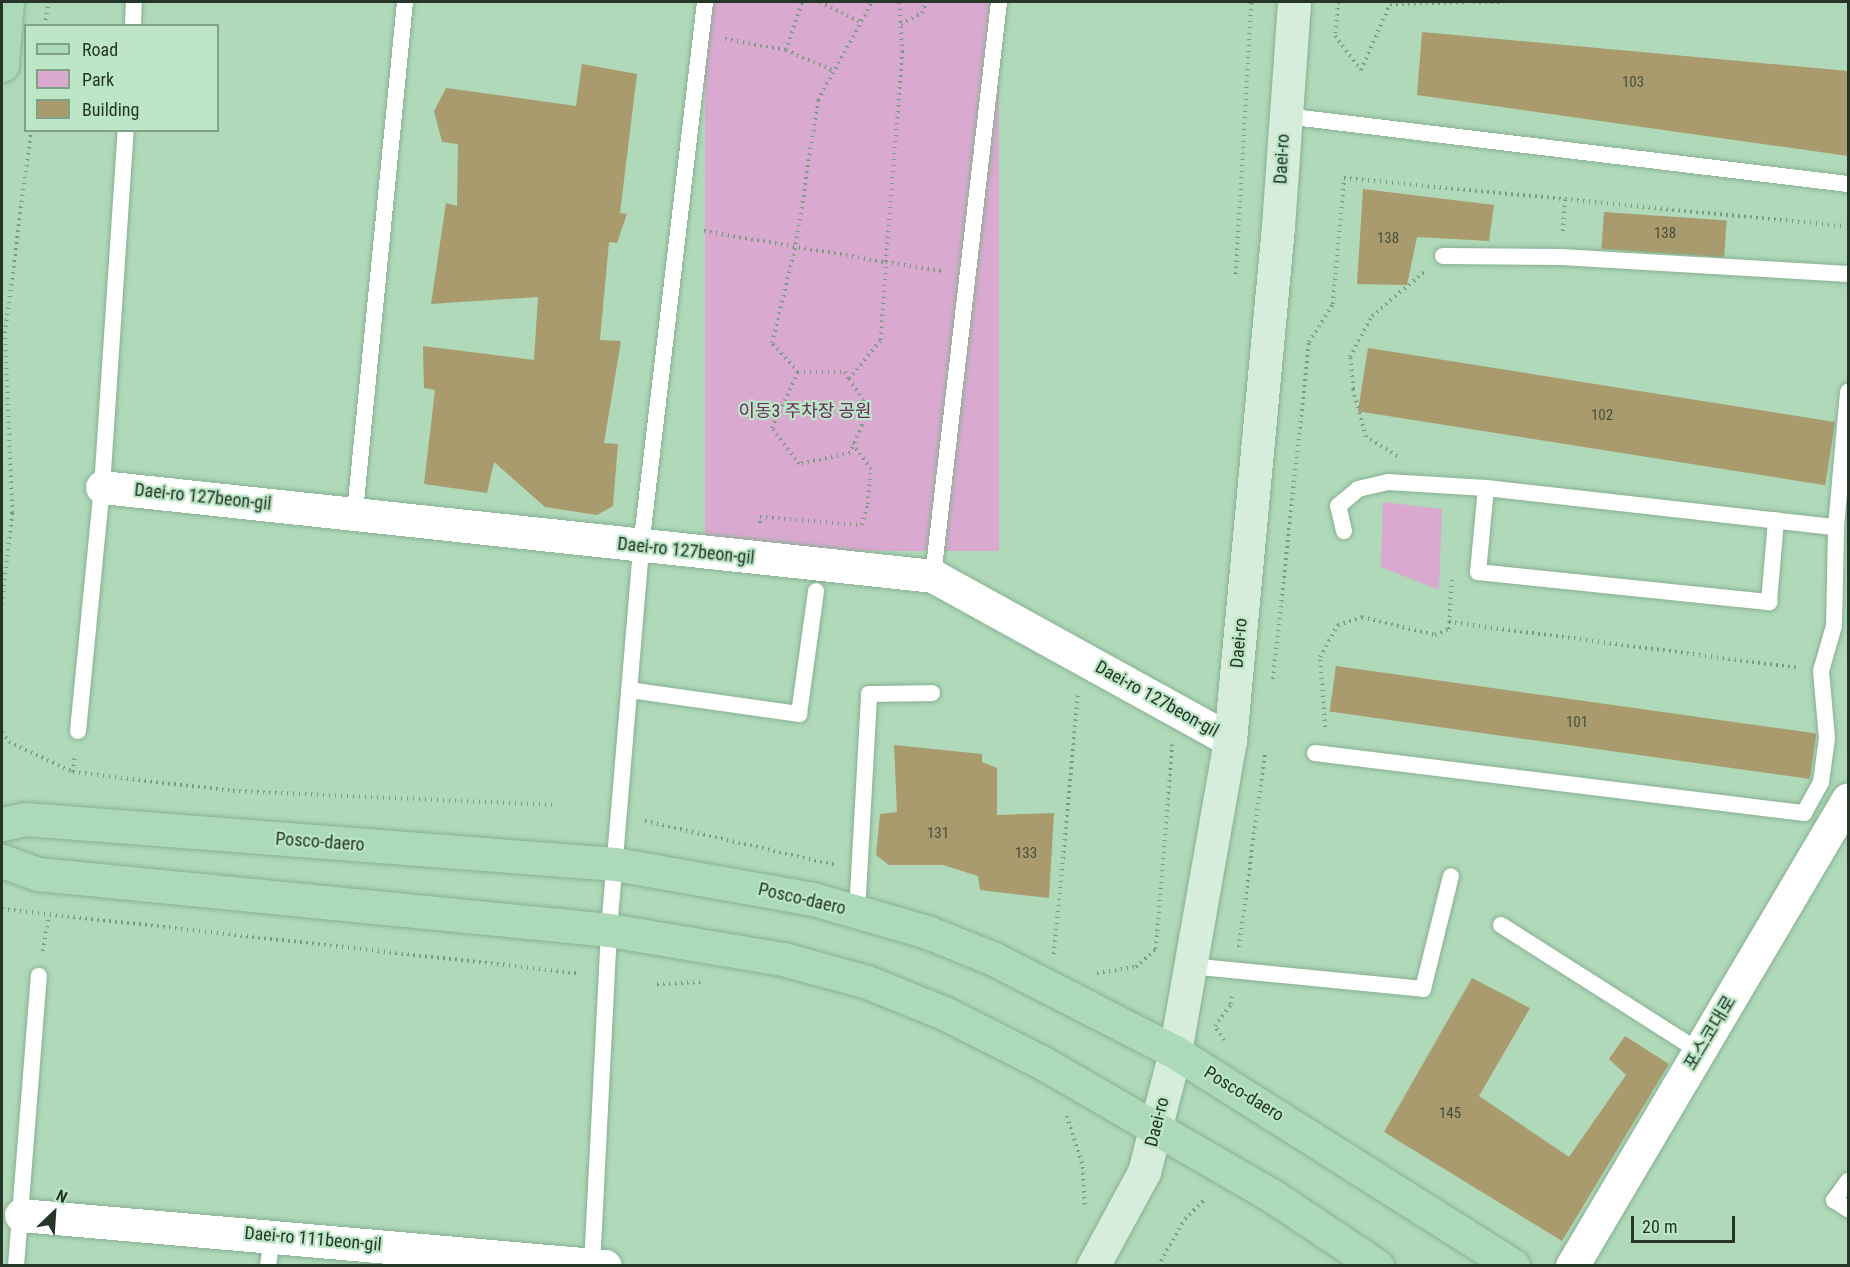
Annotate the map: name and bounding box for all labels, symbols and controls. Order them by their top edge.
legend [24,24,219,132]
text: Road [82,39,118,60]
text: Park [82,69,114,90]
house number: 103 [1622,74,1644,92]
text: Building [82,99,139,120]
street label: Daei-ro [1270,133,1294,185]
house number: 138 [1654,225,1676,243]
house number: 138 [1377,230,1399,248]
park label: 이동3 주차장 공원 [738,400,872,422]
house number: 102 [1591,407,1613,425]
street label: Daei-ro 127beon-gil [133,479,273,515]
street label: Daei-ro 127beon-gil [616,533,756,569]
street label: Daei-ro [1226,617,1252,669]
street label: Daei-ro 127beon-gil [1092,656,1222,742]
house number: 101 [1566,714,1588,732]
house number: 131 [927,825,949,843]
street label: Posco-daero [275,828,365,856]
house number: 133 [1015,845,1037,863]
street label: Posco-daero [756,878,848,920]
street label: 포스코대로 [1679,992,1741,1074]
street label: Posco-daero [1200,1062,1288,1126]
street label: Daei-ro [1140,1095,1174,1149]
house number: 145 [1439,1105,1461,1123]
north arrow [24,1183,84,1243]
text: N [53,1186,70,1207]
scale bar [1634,1204,1738,1242]
text: 20 m [1642,1216,1677,1237]
street label: Daei-ro 111beon-gil [243,1222,383,1256]

